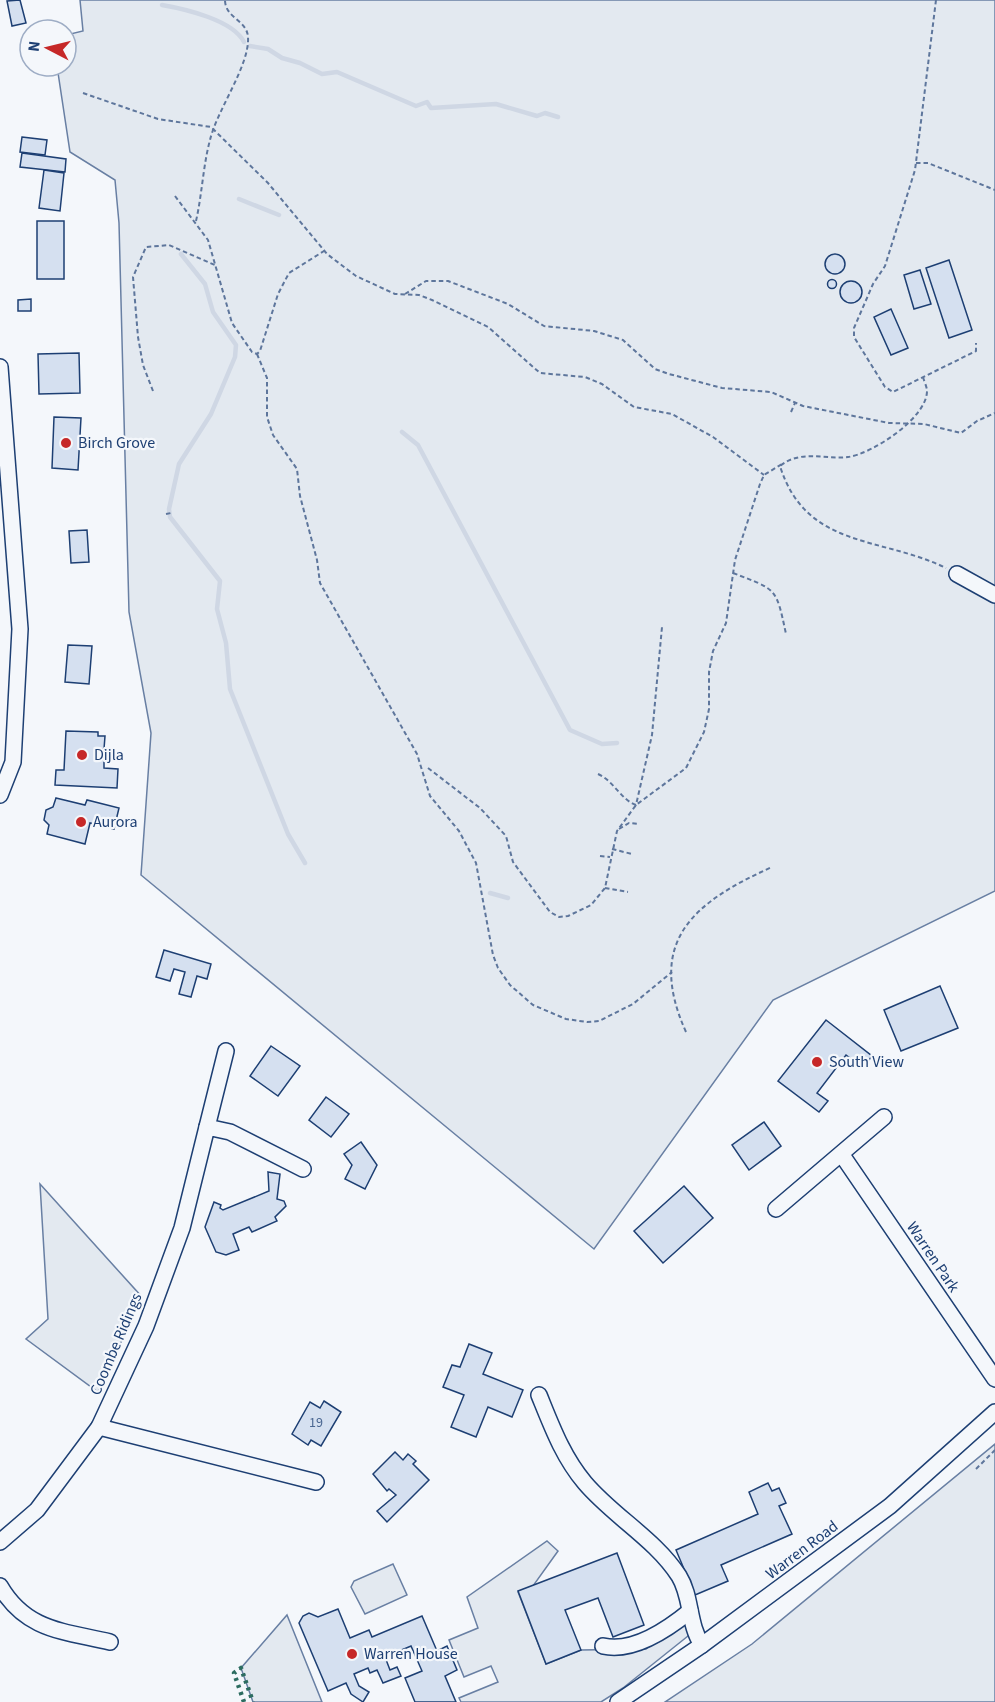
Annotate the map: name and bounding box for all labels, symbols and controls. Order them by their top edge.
north arrow [18,18,78,78]
text: N [23,40,46,53]
place label: Birch Grove [78,432,155,454]
marker: Birch Grove [59,436,73,450]
place label: Dijla [94,744,124,766]
marker: Dijla [75,748,89,762]
place label: Aurora [93,811,138,833]
marker: Aurora [74,815,88,829]
place label: South View [829,1051,904,1073]
marker: South View [810,1055,824,1069]
street label: Warren Park [901,1217,965,1297]
street label: Coombe Ridings [85,1289,148,1399]
house number: 19 [309,1413,323,1433]
street label: Warren Road [761,1515,843,1585]
place label: Warren House [364,1643,458,1665]
marker: Warren House [345,1647,359,1661]

